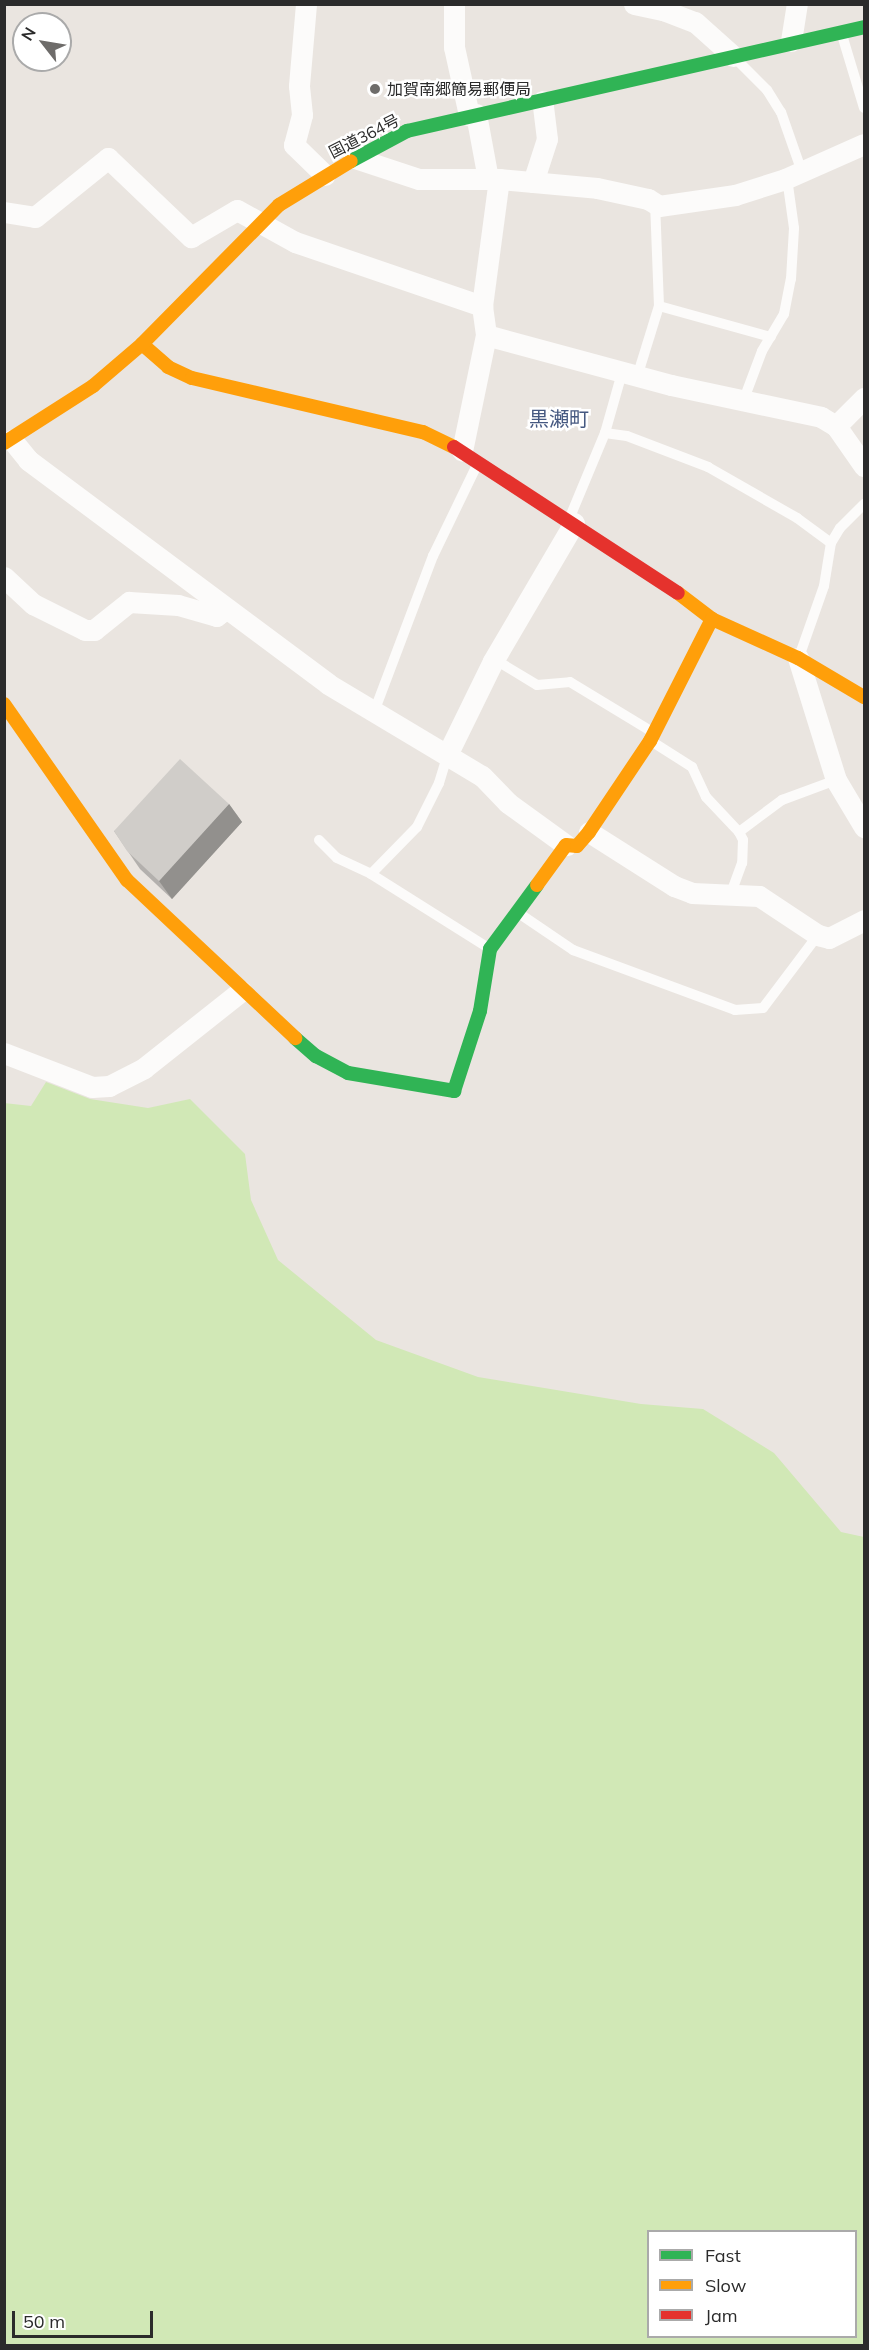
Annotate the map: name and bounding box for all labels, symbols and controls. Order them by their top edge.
north arrow [12,12,72,72]
text: N [17,23,40,44]
place label: 加賀南郷簡易郵便局 [387,79,531,99]
marker: 加賀南郷簡易郵便局 [368,82,382,96]
street label: 国道364号 [325,110,403,162]
district label: 黒瀬町 [529,406,589,430]
legend [647,2230,857,2338]
text: Fast [705,2244,741,2267]
text: Slow [705,2274,746,2297]
scale bar [15,2299,156,2337]
text: Jam [705,2304,738,2327]
text: 50 m [23,2310,65,2333]

